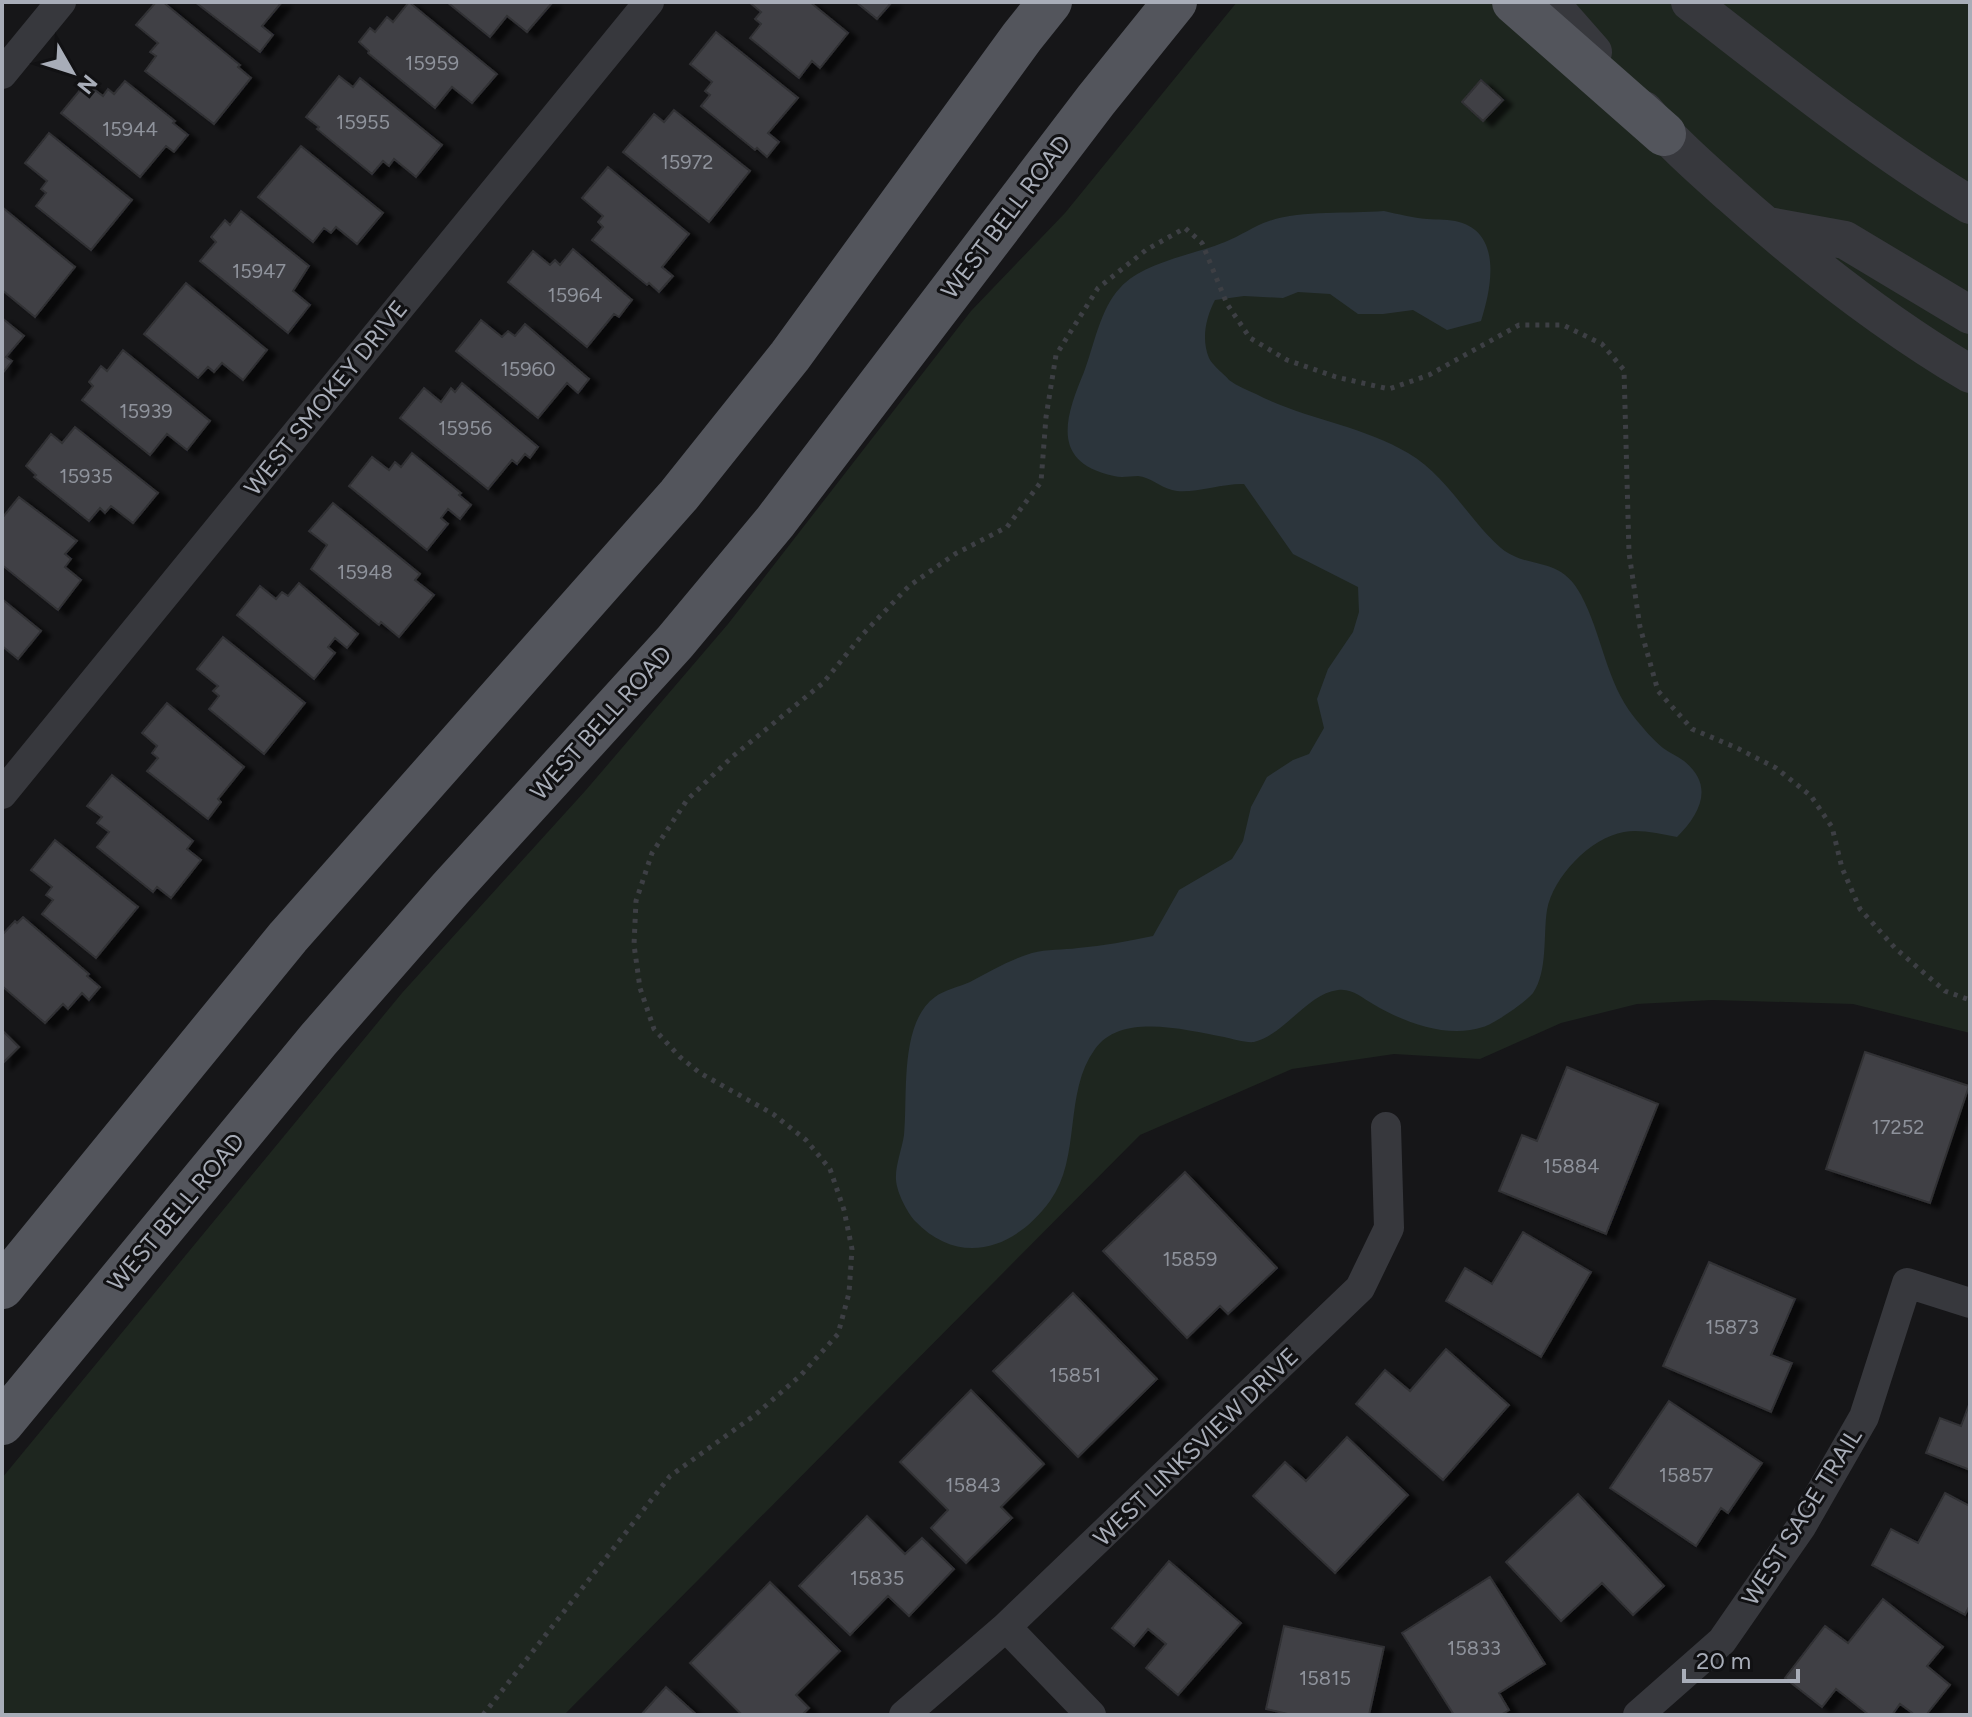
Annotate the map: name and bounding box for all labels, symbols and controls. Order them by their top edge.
north arrow [32,32,112,112]
house number: 15959 [405,51,459,75]
text: N [71,69,103,99]
house number: 15955 [336,110,390,134]
house number: 15944 [102,117,158,141]
street label: WEST BELL ROAD [935,129,1077,304]
house number: 15972 [661,150,714,174]
house number: 15947 [232,259,286,283]
house number: 15964 [548,283,602,307]
street label: WEST SMOKEY DRIVE [238,294,413,501]
house number: 15960 [500,357,556,381]
house number: 15939 [119,399,173,423]
house number: 15956 [438,416,492,440]
house number: 15935 [59,464,113,488]
house number: 15948 [337,560,393,584]
street label: WEST BELL ROAD [524,640,677,806]
house number: 17252 [1872,1115,1924,1139]
street label: WEST BELL ROAD [101,1127,250,1297]
house number: 15884 [1543,1154,1599,1178]
house number: 15859 [1163,1247,1217,1271]
house number: 15873 [1705,1315,1759,1339]
street label: WEST LINKSVIEW DRIVE [1087,1341,1304,1552]
house number: 15851 [1049,1363,1101,1387]
street label: WEST SAGE TRAIL [1735,1422,1868,1611]
house number: 15857 [1659,1463,1713,1487]
house number: 15843 [945,1473,1001,1497]
house number: 15835 [850,1566,904,1590]
scale bar [1684,1633,1798,1683]
house number: 15833 [1447,1636,1501,1660]
text: 20 m [1696,1646,1751,1675]
house number: 15815 [1299,1666,1351,1690]

